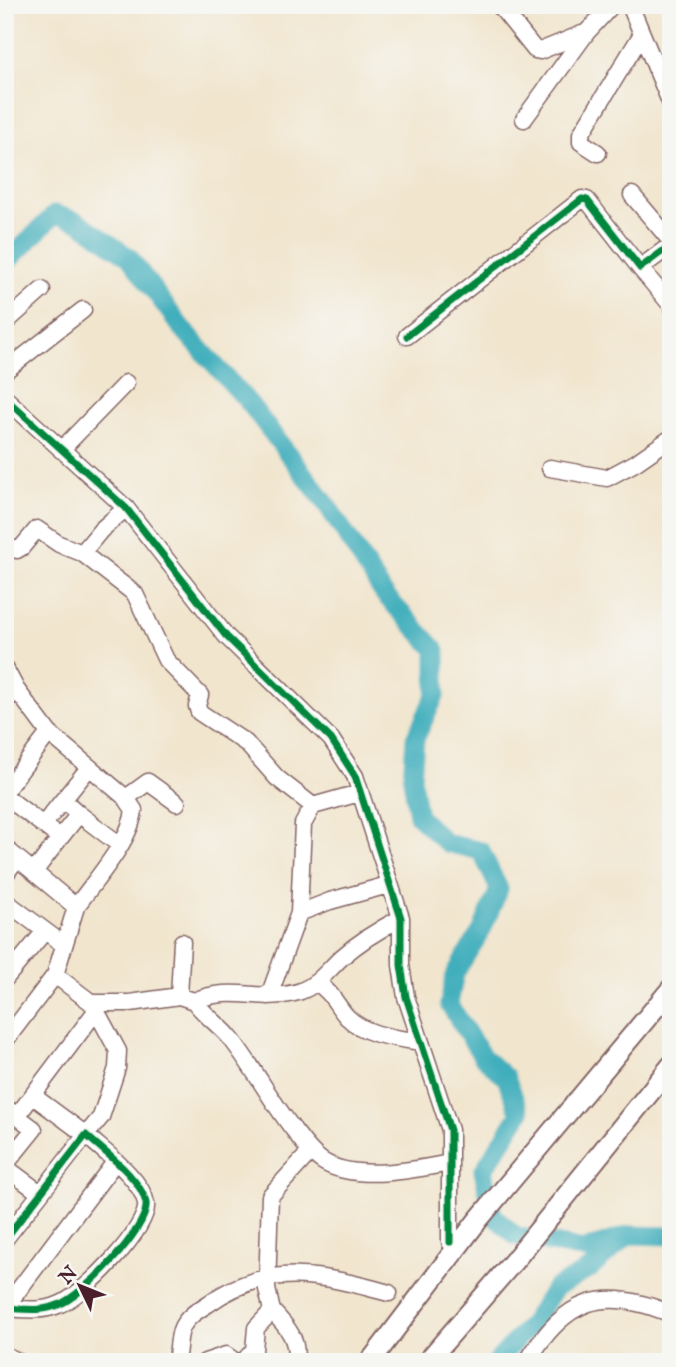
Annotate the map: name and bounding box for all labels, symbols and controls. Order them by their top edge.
north arrow [46,1252,116,1322]
text: N [54,1261,84,1291]

